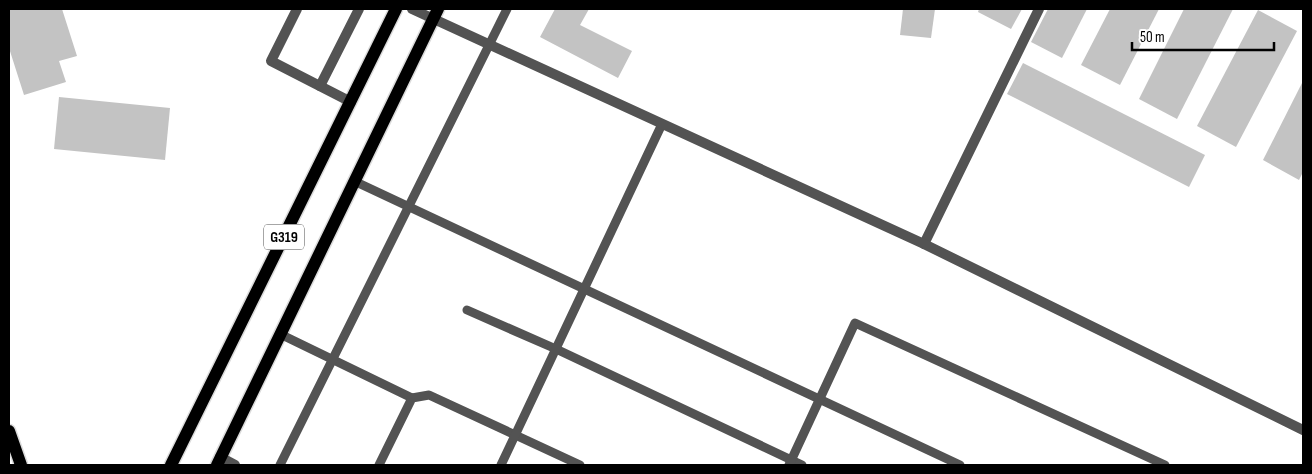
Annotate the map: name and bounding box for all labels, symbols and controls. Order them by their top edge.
scale bar [1132,20,1274,52]
text: 50 m [1140,28,1165,47]
road number: G319 [264,224,304,250]

